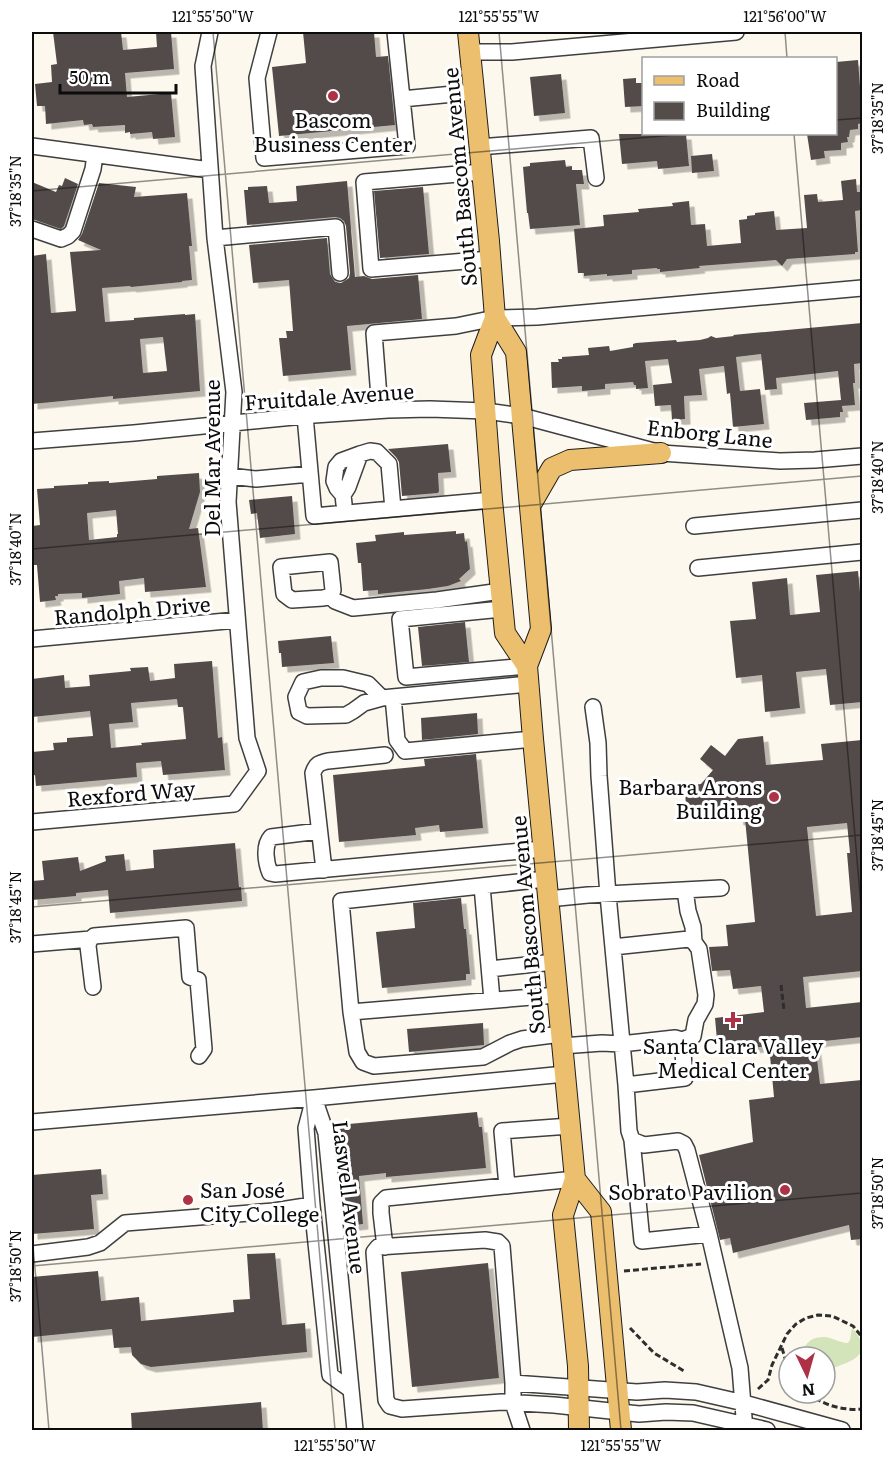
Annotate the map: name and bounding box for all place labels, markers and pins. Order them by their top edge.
marker: Bascom Business Center [326,89,340,103]
place label: Bascom Business Center [254,103,412,158]
place label: Barbara Arons Building [618,770,762,825]
marker: Barbara Arons Building [767,790,781,804]
marker: Santa Clara Valley Medical Center [724,1011,742,1029]
place label: Santa Clara Valley Medical Center [643,1029,824,1084]
place label: San José City College [200,1173,319,1228]
place label: Sobrato Pavilion [608,1175,773,1206]
marker: Sobrato Pavilion [778,1183,792,1197]
marker: San José City College [181,1193,195,1207]

